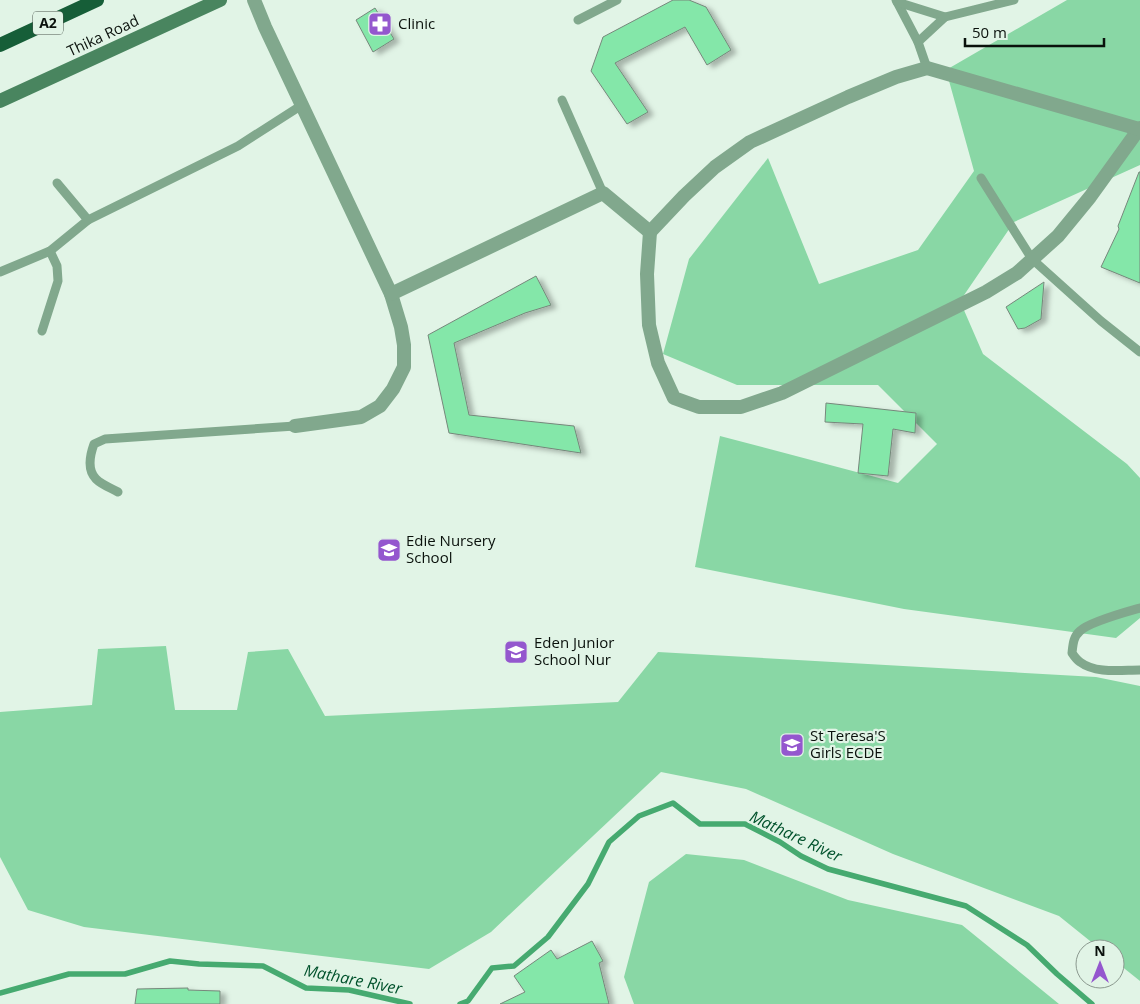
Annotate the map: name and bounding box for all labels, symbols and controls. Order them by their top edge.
street label: Thika Road [63,10,142,60]
pharmacy icon: Clinic [367,11,393,37]
road number: A2 [33,12,63,34]
place label: Clinic [398,13,435,33]
scale bar [965,15,1104,47]
text: 50 m [972,22,1007,42]
place label: Edie Nursery School [406,530,496,567]
school or university icon: Edie Nursery School [376,537,402,563]
place label: Eden Junior School Nur [534,632,614,669]
school or university icon: Eden Junior School Nur [503,639,529,665]
place label: St Teresa'S Girls ECDE [810,725,886,762]
school or university icon: St Teresa'S Girls ECDE [779,732,805,758]
water label: Mathare River [746,805,846,867]
north arrow [1075,939,1125,989]
text: N [1094,941,1106,960]
water label: Mathare River [302,959,404,999]

